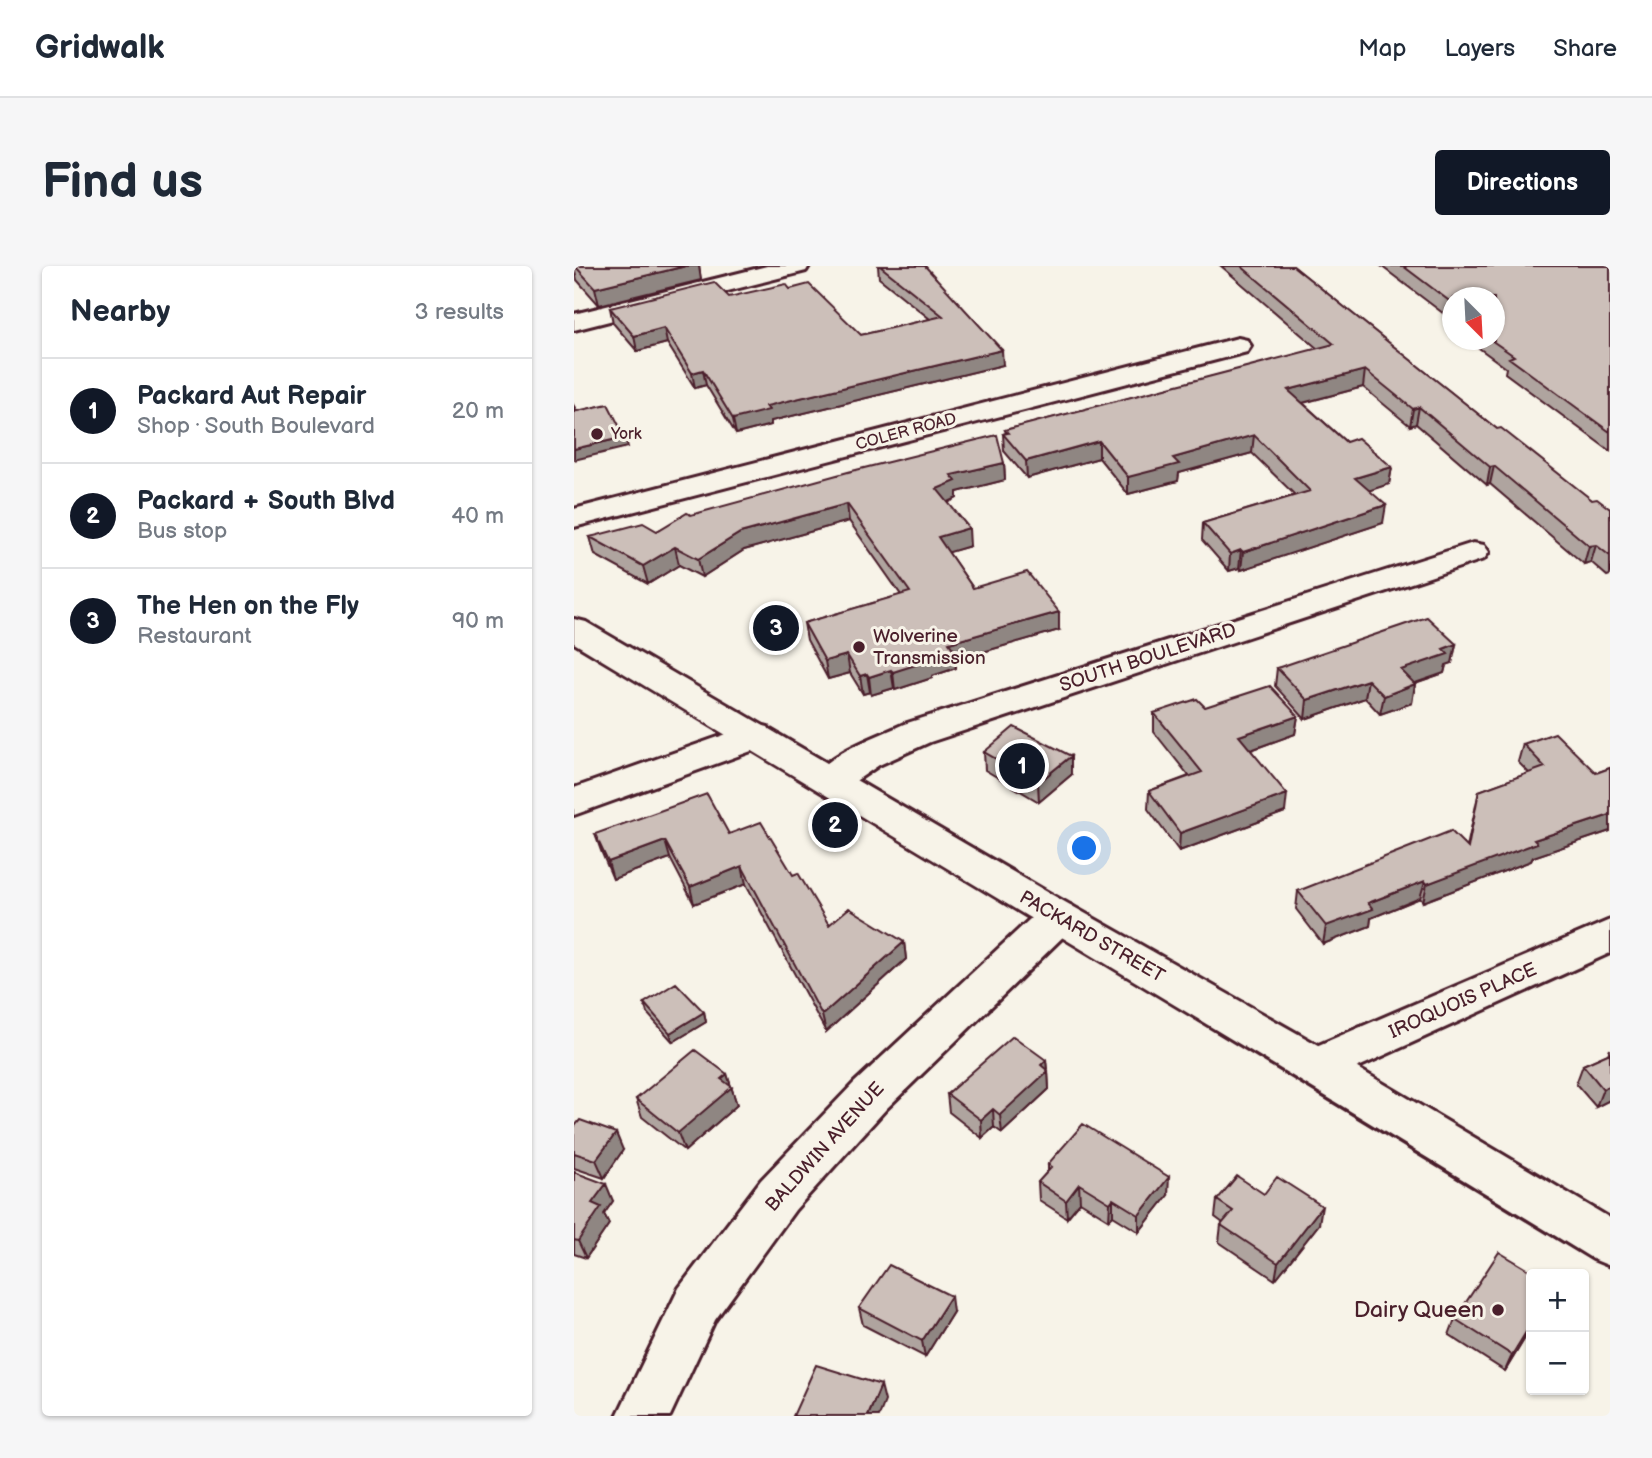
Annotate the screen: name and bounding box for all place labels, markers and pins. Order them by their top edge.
place label: York [610,425,642,444]
marker: York [589,426,605,442]
pin: 3 [753,602,799,654]
place label: Wolverine Transmission [873,625,986,670]
marker: Wolverine Transmission [851,639,867,655]
pin: 1 [999,740,1045,792]
pin: 2 [812,799,858,851]
place label: Dairy Queen [1354,1296,1484,1324]
marker: Dairy Queen [1490,1302,1506,1318]

